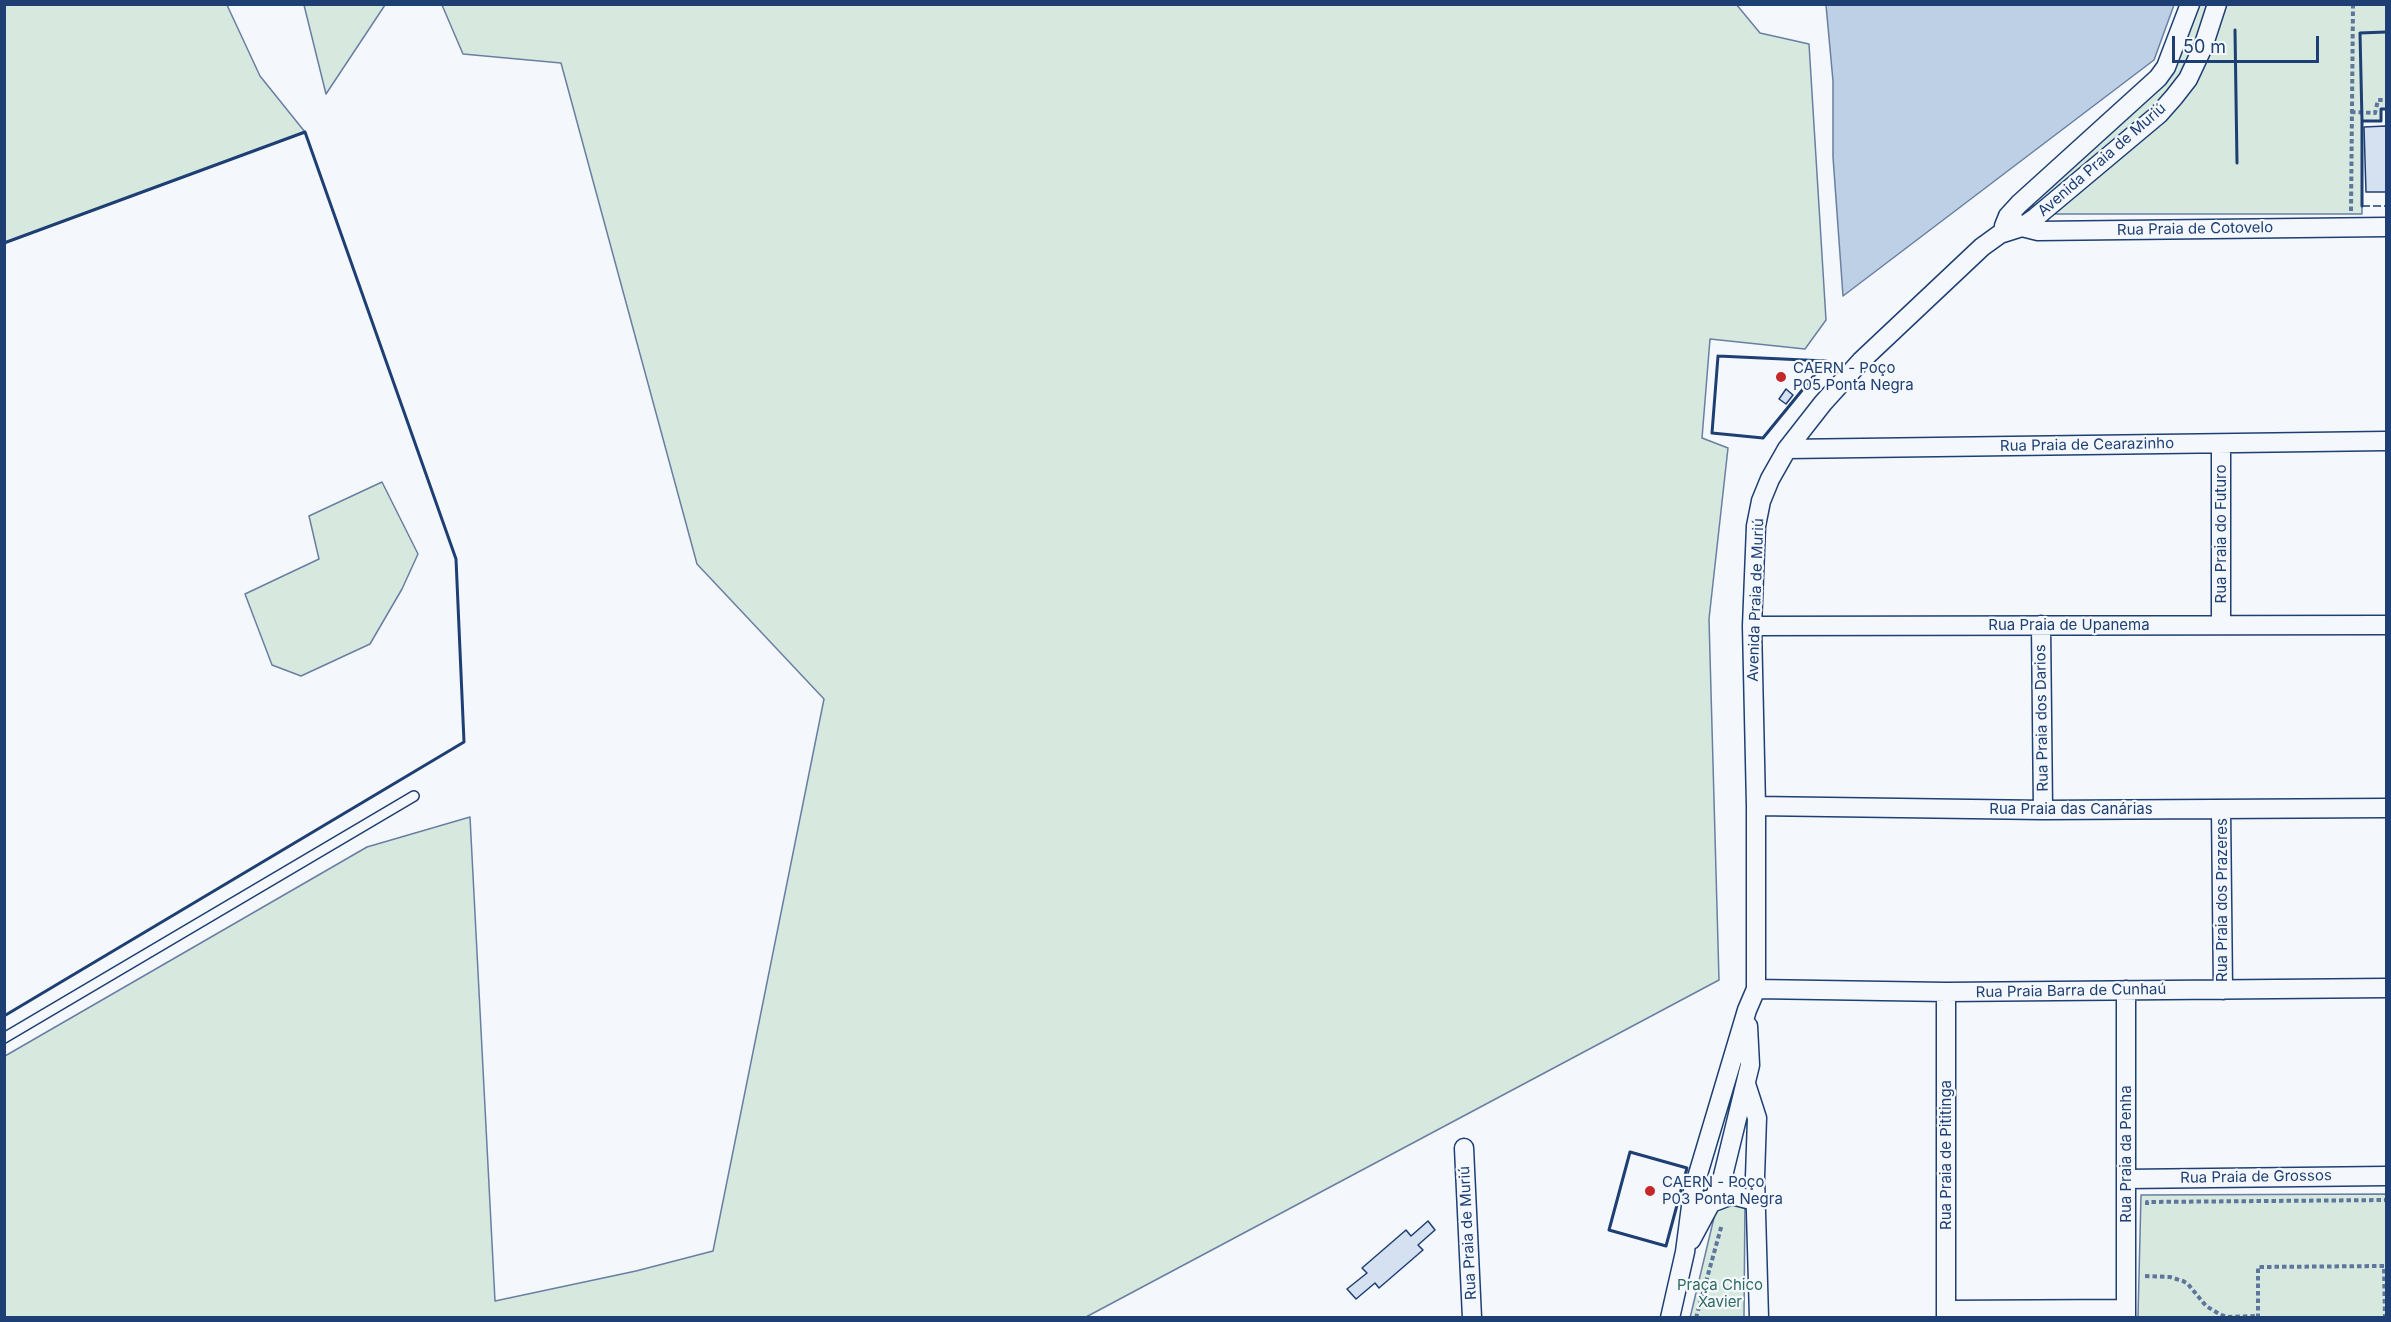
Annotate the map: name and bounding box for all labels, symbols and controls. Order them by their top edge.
scale bar [2175,24,2322,62]
text: 50 m [2183,36,2226,57]
street label: Avenida Praia de Muriú [2034,100,2170,220]
street label: Rua Praia de Cotovelo [2117,219,2273,239]
place label: CAERN - Poço P05 Ponta Negra [1793,359,1914,394]
marker: CAERN - Poço P05 Ponta Negra [1774,370,1788,384]
street label: Rua Praia de Cearazinho [2000,434,2174,456]
street label: Rua Praia do Futuro [2212,465,2230,603]
street label: Avenida Praia de Muriú [1744,518,1768,682]
street label: Rua Praia de Upanema [1988,616,2150,634]
street label: Rua Praia dos Darios [2032,644,2052,792]
street label: Rua Praia das Canárias [1989,800,2153,818]
street label: Rua Praia dos Prazeres [2213,818,2231,982]
street label: Rua Praia Barra de Cunhaú [1976,980,2166,1002]
street label: Rua Praia de Pititinga [1937,1080,1955,1230]
street label: Rua Praia da Penha [2117,1085,2135,1223]
street label: Rua Praia de Muriú [1456,1166,1480,1300]
street label: Rua Praia de Grossos [2180,1167,2332,1187]
place label: CAERN - Poço P03 Ponta Negra [1662,1173,1783,1208]
marker: CAERN - Poço P03 Ponta Negra [1643,1184,1657,1198]
park label: Praça Chico Xavier [1677,1276,1763,1311]

